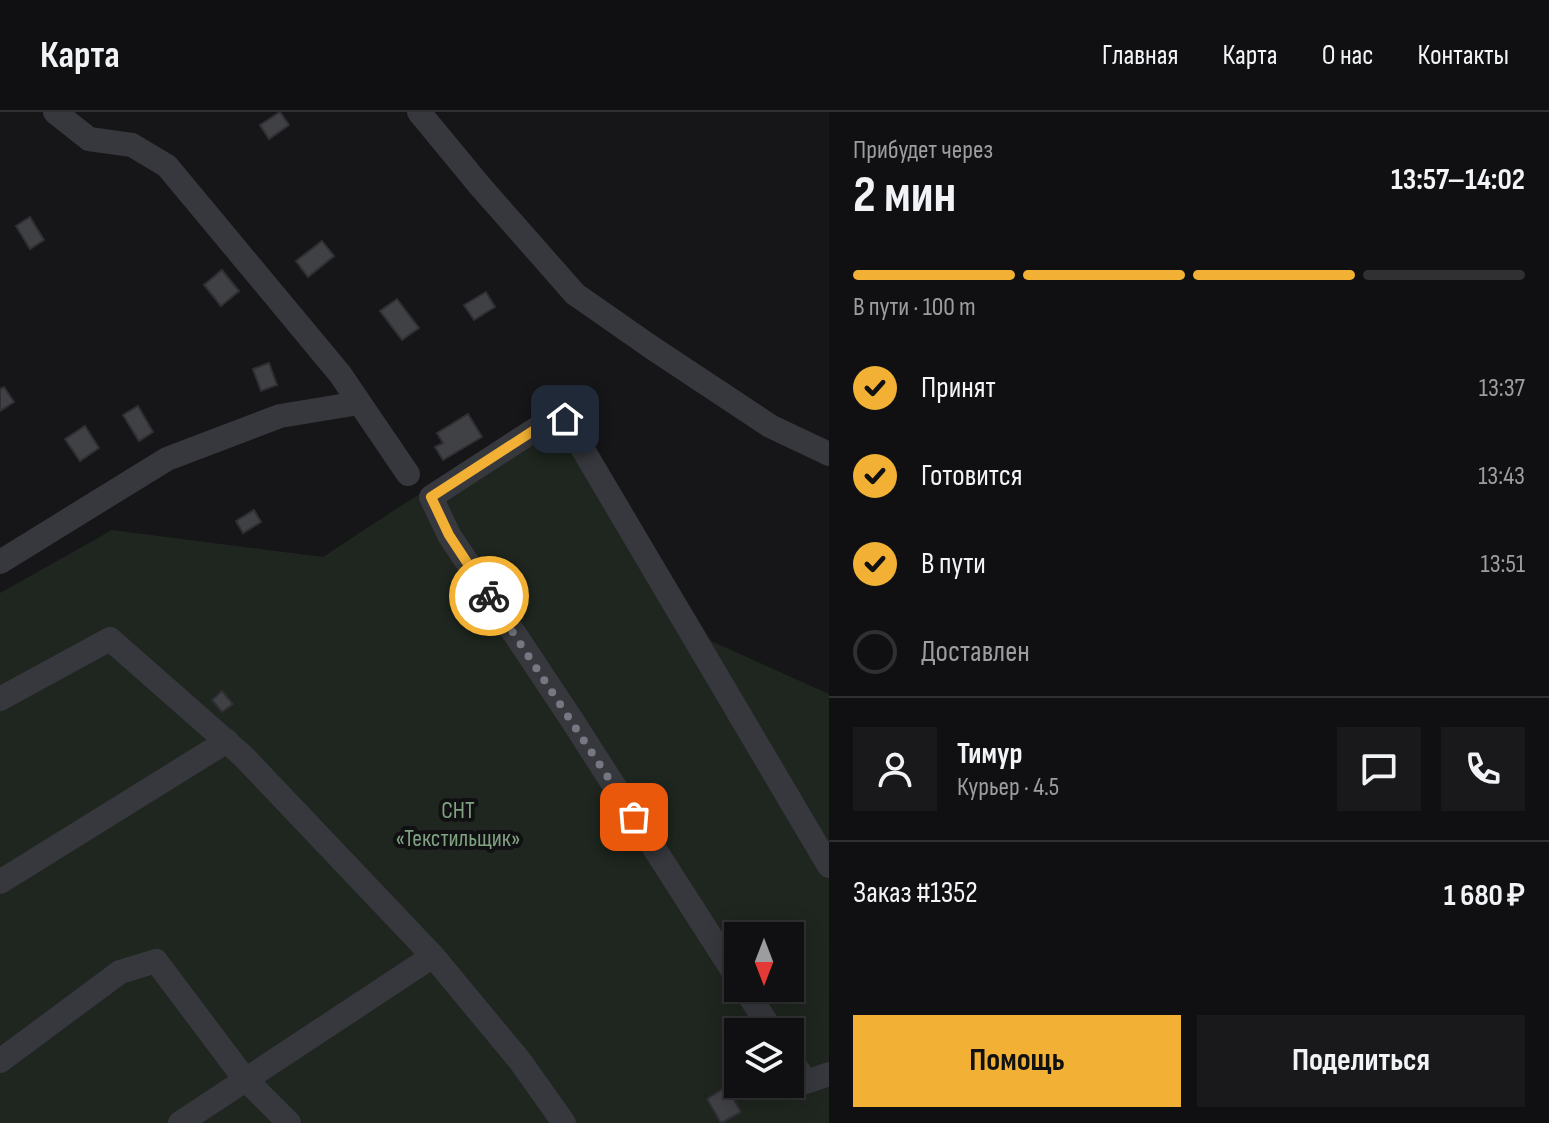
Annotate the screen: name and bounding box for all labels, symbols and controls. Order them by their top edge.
text: Карта [40,33,120,78]
text: Главная [1102,39,1178,72]
text: Карта [1222,39,1278,72]
text: О нас [1322,39,1374,72]
text: Контакты [1418,39,1509,72]
text: Прибудет через [853,135,993,166]
text: 13:57–14:02 [1391,162,1525,198]
text: 2 мин [853,164,956,227]
text: В пути · 100 m [853,292,976,323]
icon: check [853,366,897,410]
text: Принят [921,370,996,406]
text: 13:37 [1479,373,1525,404]
pin [531,385,599,453]
icon: home [543,397,587,441]
icon: check [853,454,897,498]
text: Готовится [921,458,1022,494]
text: 13:43 [1478,461,1525,492]
icon: check [853,542,897,586]
text: В пути [921,546,986,582]
text: 13:51 [1481,549,1525,580]
courier [449,556,529,636]
icon: bike [467,574,511,618]
text: Доставлен [921,634,1030,670]
button: person [853,727,937,811]
button: chat [1337,727,1421,811]
button: phone [1441,727,1525,811]
text: Тимур [957,736,1022,772]
text: Курьер · 4.5 [957,772,1059,803]
pin [600,783,668,851]
icon: bag [612,795,656,839]
park label: СНТ «Текстильщик» [396,796,520,853]
text: Заказ #1352 [853,875,978,911]
text: 1 680 ₽ [1444,878,1525,914]
north arrow [724,922,804,1002]
map controls [724,922,804,1098]
button: Помощь [853,1015,1181,1107]
button: Поделиться [1197,1015,1525,1107]
button: layers [724,1018,804,1098]

